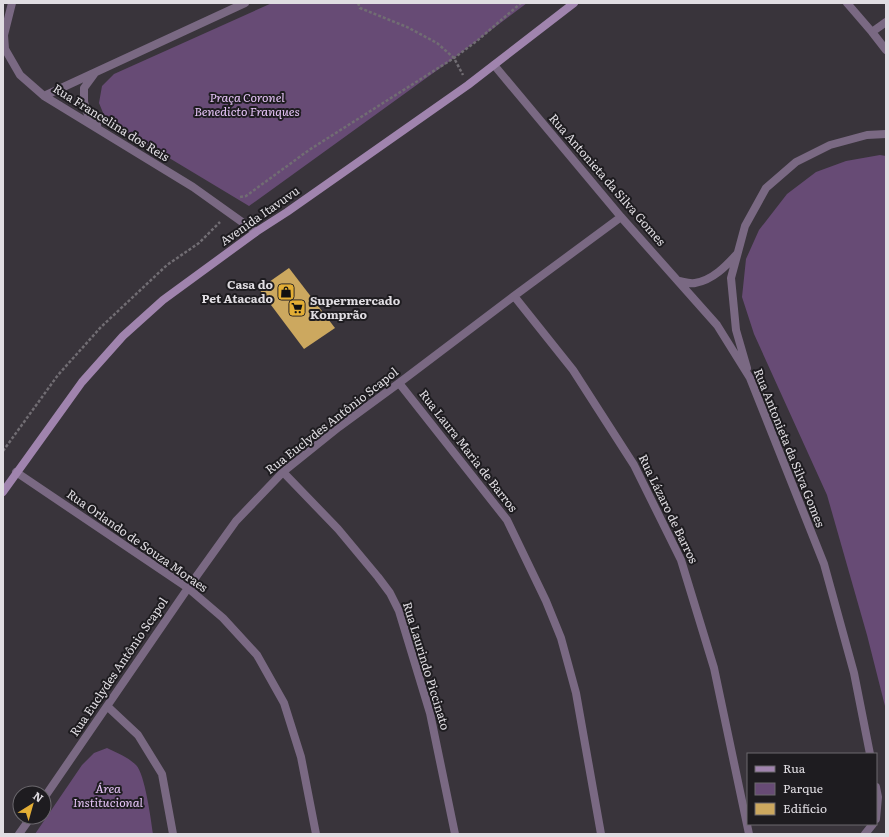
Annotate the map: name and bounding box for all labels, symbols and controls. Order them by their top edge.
street label: Rua Francelina dos Reis [50,79,174,166]
park label: Praça Coronel Benedicto Franques [194,88,300,120]
street label: Rua Antonieta da Silva Gomes [545,109,671,250]
street label: Avenida Itavuvu [216,181,303,249]
place label: Casa do Pet Atacado [202,275,274,307]
shop icon: Casa do Pet Atacado [276,282,296,302]
place label: Supermercado Komprão [310,291,401,323]
supermarket icon: Supermercado Komprão [287,298,307,318]
street label: Rua Euclydes Antônio Scapol [261,363,402,478]
street label: Rua Antonieta da Silva Gomes [750,366,830,530]
street label: Rua Laura Maria de Barros [415,385,523,516]
street label: Rua Lázaro de Barros [635,451,703,567]
street label: Rua Orlando de Souza Moraes [63,484,212,596]
street label: Rua Euclydes Antônio Scapol [65,593,172,739]
street label: Rua Laurindo Piccinato [399,599,455,732]
legend [747,753,877,825]
text: Rua [783,759,806,777]
park label: Área Institucional [73,779,143,811]
text: Parque [783,779,823,797]
north arrow [12,785,52,825]
text: N [30,787,47,805]
text: Edifício [783,799,827,817]

